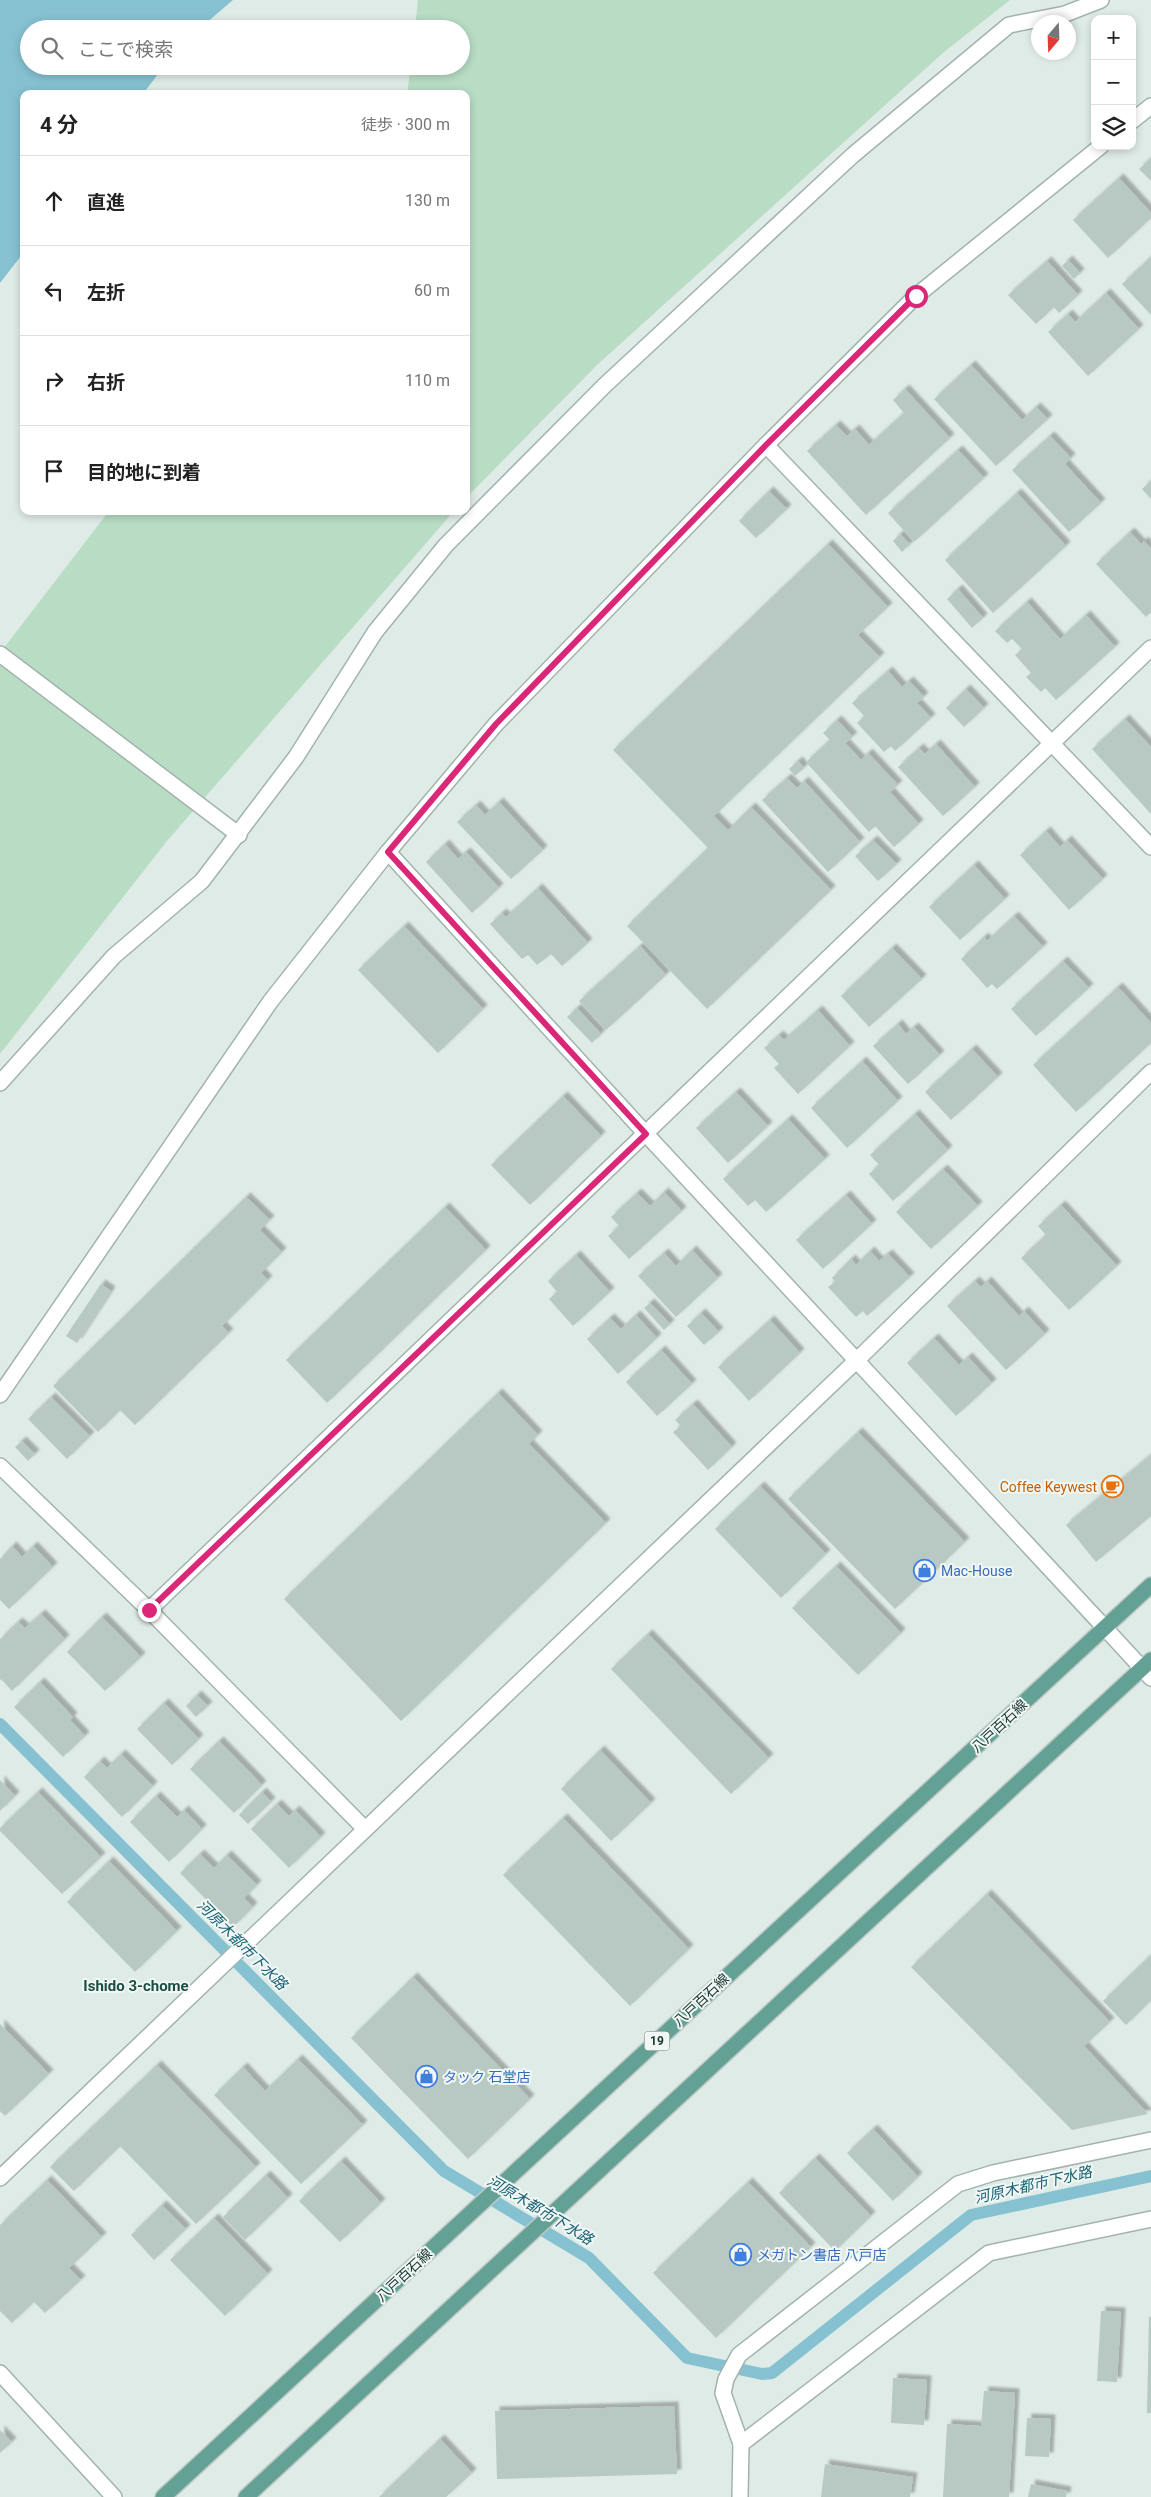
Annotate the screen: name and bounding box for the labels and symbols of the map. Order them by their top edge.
north arrow [1031,15,1076,60]
route start [905,285,928,308]
cafe icon: Coffee Keywest [1101,1475,1125,1499]
place label: Coffee Keywest [1000,1479,1097,1495]
shop icon: Mac-House [913,1559,937,1583]
place label: Mac-House [941,1563,1012,1579]
route end [138,1599,161,1622]
street label: 八戸百石線 [968,1696,1030,1756]
water label: 河原木都市下水路 [193,1896,292,1995]
street label: 八戸百石線 [670,1970,732,2030]
district label: Ishido 3-chome [83,1977,189,1995]
road number: 19 [644,2032,670,2050]
shop icon: タック 石堂店 [415,2065,439,2089]
place label: タック 石堂店 [443,2069,530,2085]
water label: 河原木都市下水路 [973,2162,1095,2207]
water label: 河原木都市下水路 [484,2171,598,2250]
shop icon: メガトン書店 八戸店 [729,2243,753,2267]
street label: 八戸百石線 [373,2245,435,2305]
place label: メガトン書店 八戸店 [757,2247,886,2263]

